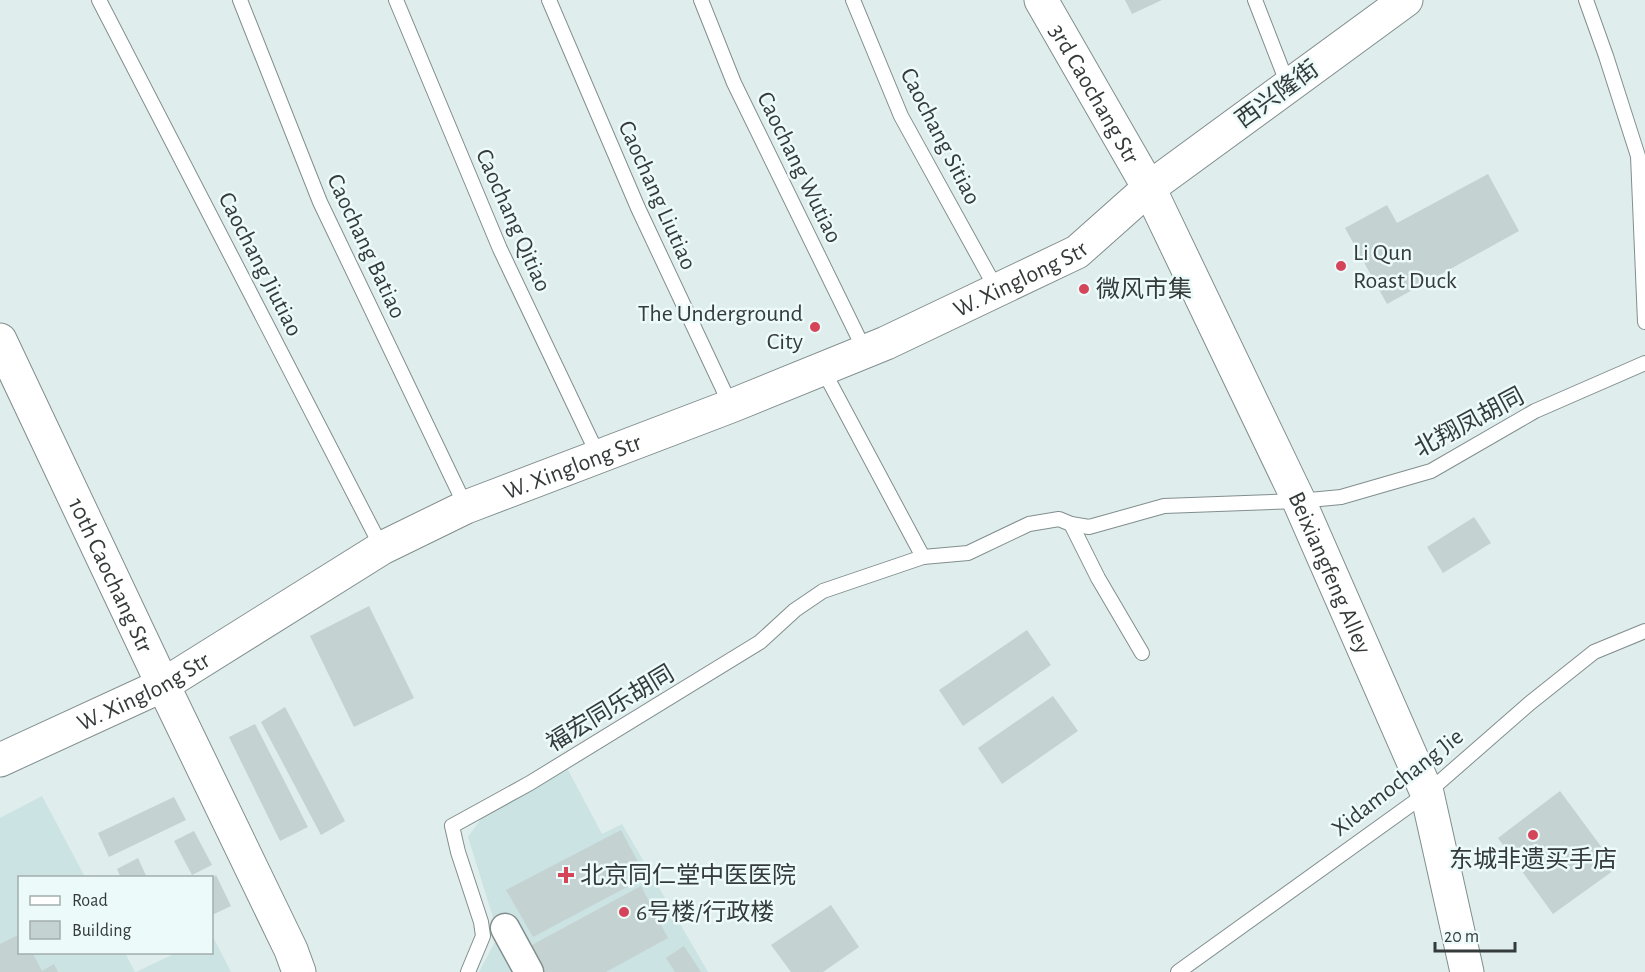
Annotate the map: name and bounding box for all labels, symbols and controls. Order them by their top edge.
street label: 3rd Caochang Str [1044,20,1144,168]
street label: 西兴隆街 [1231,55,1323,133]
street label: Caochang Sitiao [896,64,985,208]
street label: Caochang Wutiao [752,88,846,247]
street label: Caochang Liutiao [614,117,701,273]
street label: Caochang Qitiao [471,145,555,295]
street label: Caochang Batiao [322,171,410,322]
street label: Caochang Jiutiao [214,189,307,340]
street label: W. Xinglong Str [950,237,1093,322]
place label: Li Qun Roast Duck [1353,241,1457,293]
marker: Li Qun Roast Duck [1334,259,1348,273]
place label: 微风市集 [1096,276,1192,302]
marker: 微风市集 [1077,282,1091,296]
place label: The Underground City [638,302,803,354]
marker: The Underground City [808,320,822,334]
street label: 北翔凤胡同 [1410,382,1528,462]
street label: W. Xinglong Str [501,430,645,504]
street label: Beixiangfeng Alley [1283,488,1375,657]
street label: 10th Caochang Str [63,495,157,657]
street label: W. Xinglong Str [74,648,214,736]
street label: 福宏同乐胡同 [542,660,678,756]
street label: Xidamochang Jie [1327,724,1468,841]
marker: 东城非遗买手店 [1526,828,1540,842]
place label: 东城非遗买手店 [1449,846,1617,872]
place label: 北京同仁堂中医医院 [580,862,796,888]
marker: 北京同仁堂中医医院 [557,866,575,884]
legend [18,876,213,954]
text: Road [72,892,108,910]
place label: 6号楼/行政楼 [636,899,774,925]
marker: 6号楼/行政楼 [617,905,631,919]
scale bar [1435,915,1514,953]
text: Building [72,922,132,940]
text: 20 m [1444,928,1479,946]

